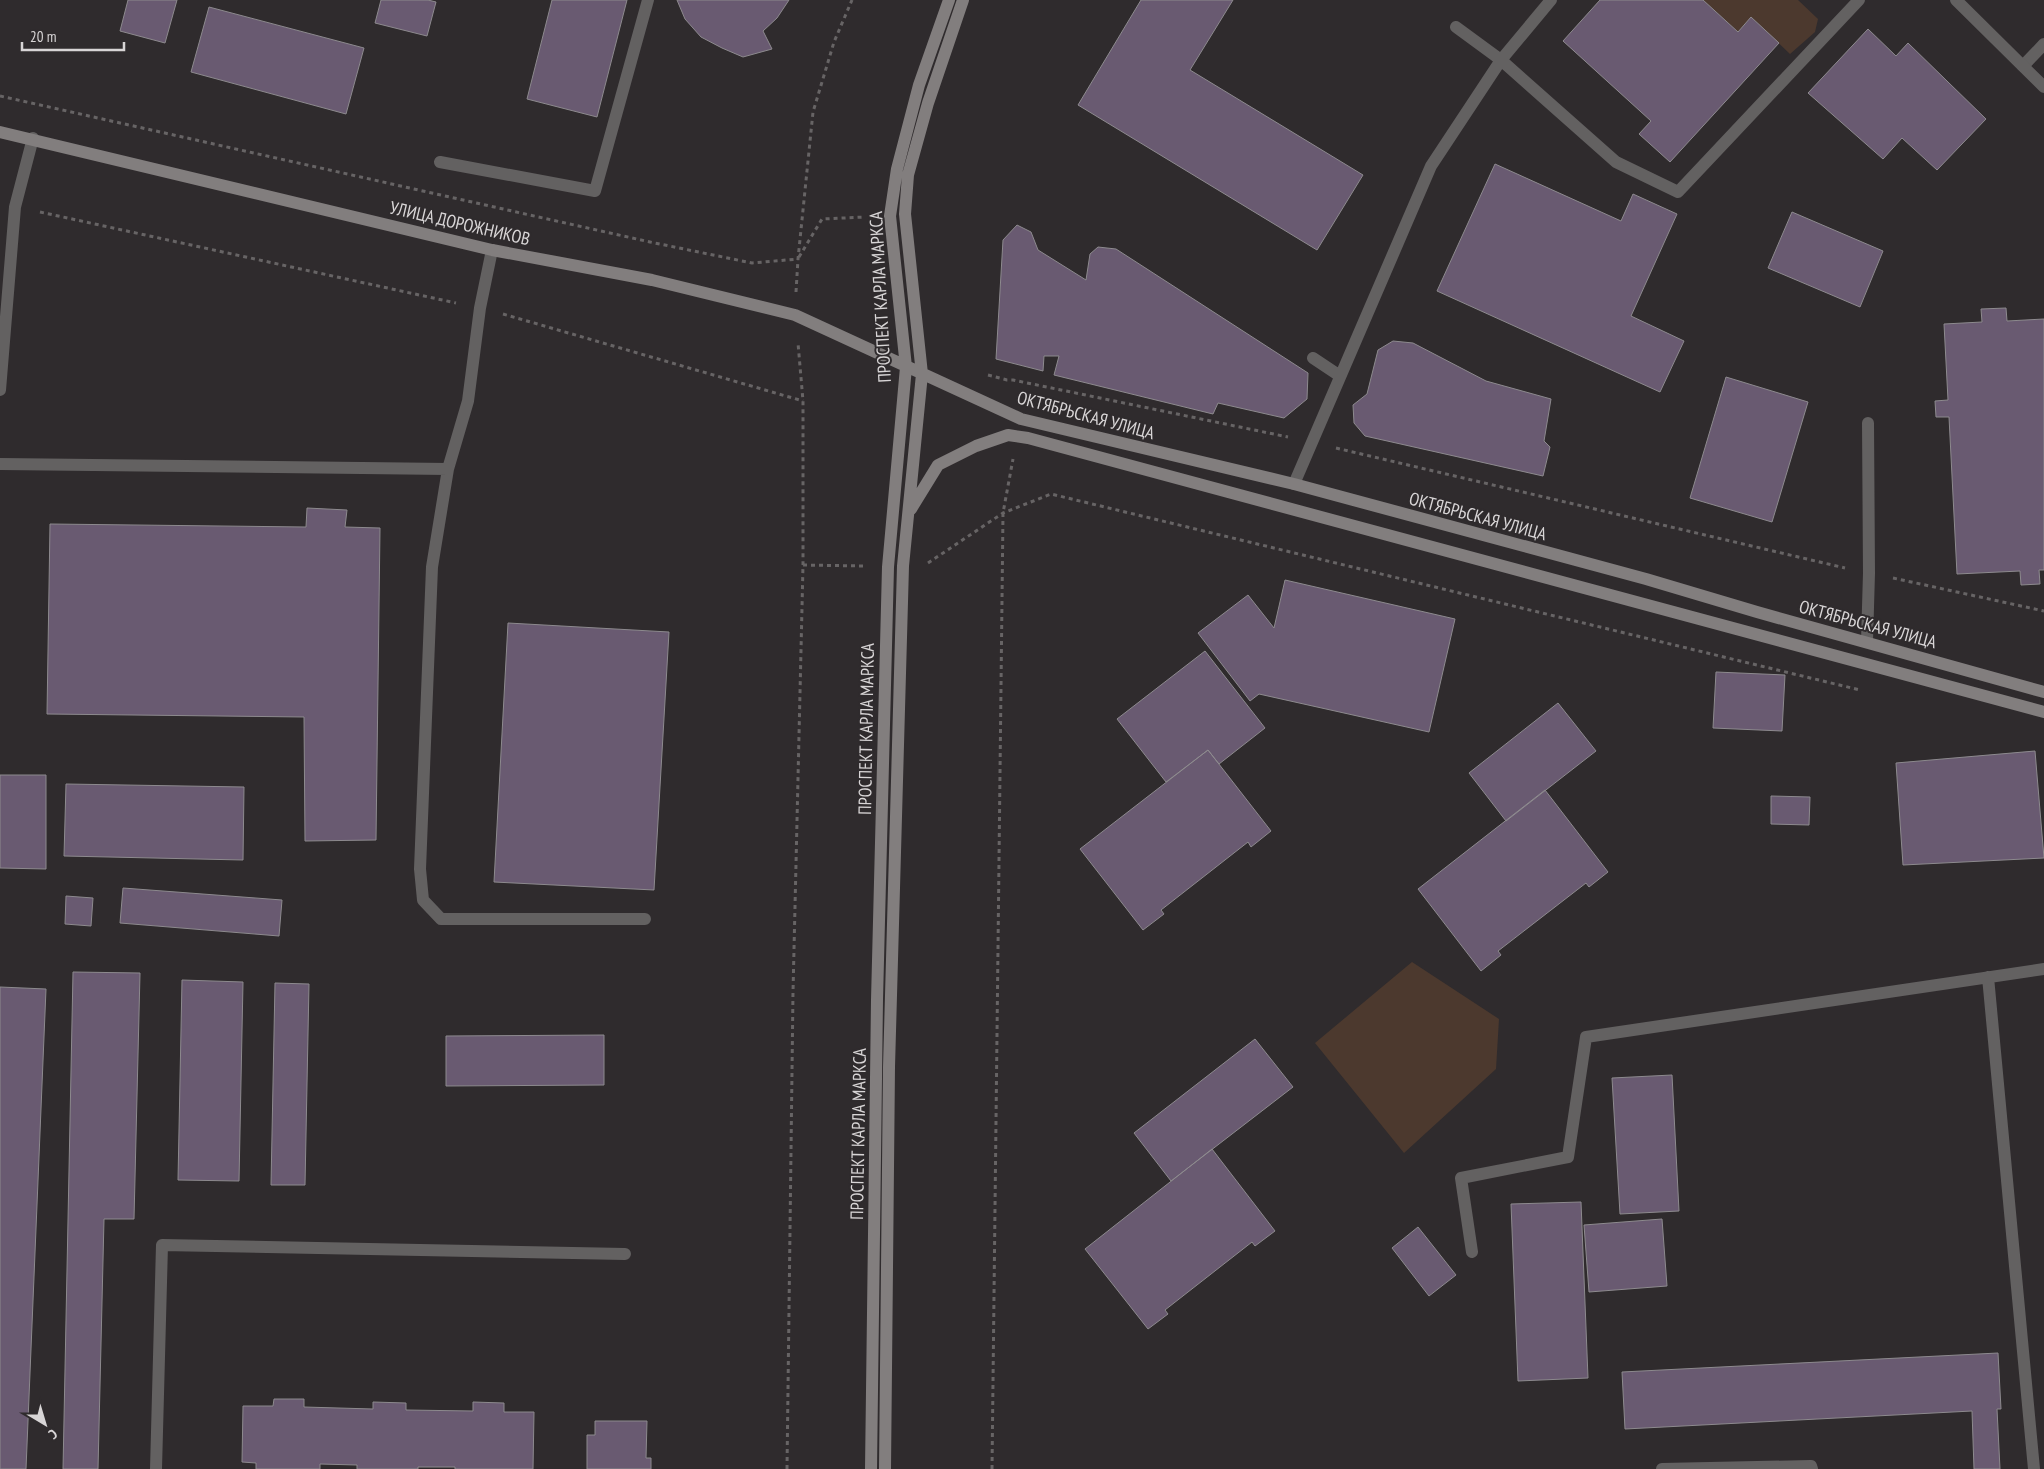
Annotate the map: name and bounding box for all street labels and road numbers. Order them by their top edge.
street label: УЛИЦА ДОРОЖНИКОВ [388,196,532,250]
street label: ПРОСПЕКТ КАРЛА МАРКСА [864,210,896,383]
street label: ОКТЯБРЬСКАЯ УЛИЦА [1015,386,1158,445]
street label: ОКТЯБРЬСКАЯ УЛИЦА [1407,487,1550,546]
street label: ОКТЯБРЬСКАЯ УЛИЦА [1797,595,1940,654]
street label: ПРОСПЕКТ КАРЛА МАРКСА [853,643,879,815]
street label: ПРОСПЕКТ КАРЛА МАРКСА [845,1048,871,1220]

